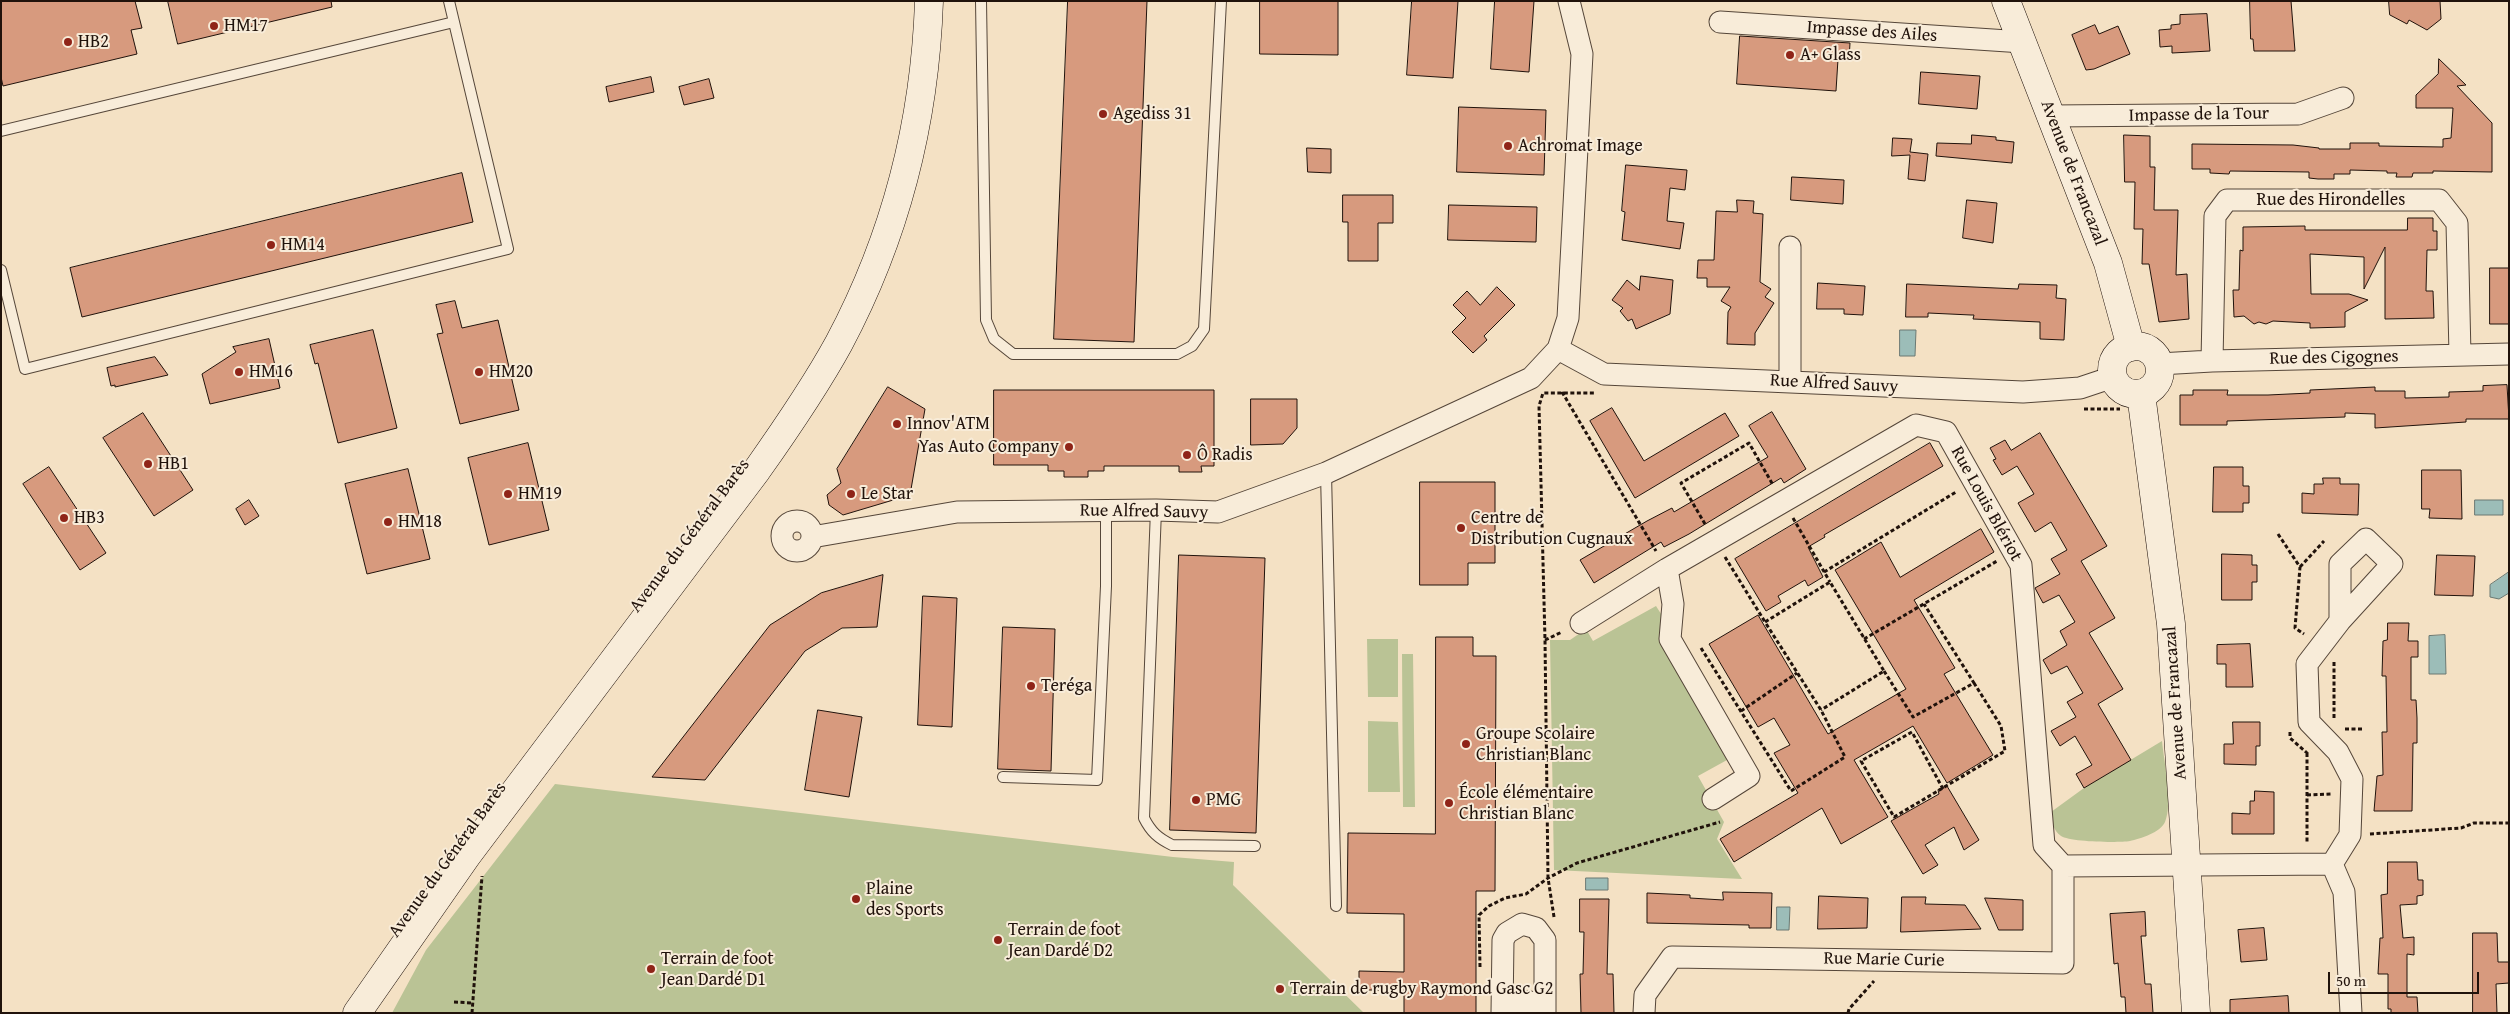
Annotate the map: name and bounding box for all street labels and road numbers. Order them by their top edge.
street label: Impasse des Ailes [1806,17,1938,47]
street label: Avenue de Francazal [2035,97,2111,249]
street label: Impasse de la Tour [2129,103,2269,127]
street label: Rue des Hirondelles [2257,189,2405,211]
street label: Rue des Cigognes [2269,346,2399,370]
street label: Rue Alfred Sauvy [1769,370,1899,398]
street label: Rue Louis Blériot [1946,443,2026,565]
street label: Avenue du Général Barès [625,455,755,617]
street label: Rue Alfred Sauvy [1080,500,1208,524]
street label: Avenue de Francazal [2160,626,2192,780]
street label: Avenue du Général Barès [384,778,512,942]
street label: Rue Marie Curie [1823,948,1945,972]

